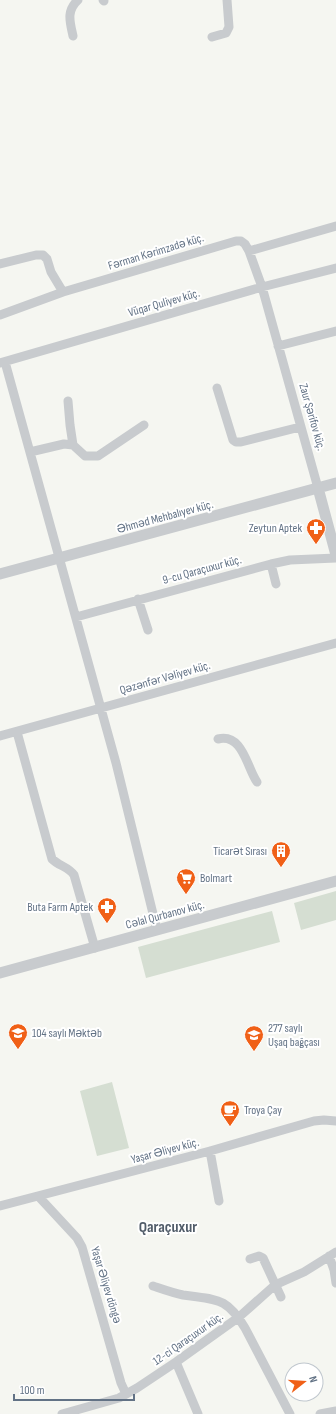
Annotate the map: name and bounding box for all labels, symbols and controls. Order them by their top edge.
street label: Fərman Kərimzadə küç. [106,230,206,274]
street label: Vüqar Quliyev küç. [127,286,201,320]
street label: Zaur Şərifov küç. [295,382,329,452]
street label: Əhməd Mehbalıyev küç. [115,497,215,537]
pharmacy icon: Zeytun Aptek [305,517,327,545]
place label: Zeytun Aptek [249,521,302,536]
street label: 9-cu Qaraçuxur küç. [161,552,243,588]
street label: Qəzənfər Vəliyev küç. [118,658,212,698]
building icon: Ticarət Sırası [270,840,292,868]
place label: Ticarət Sırası [213,844,267,859]
supermarket icon: Bolmart [175,867,197,895]
place label: Bolmart [200,871,232,886]
pharmacy icon: Buta Farm Aptek [96,896,118,924]
street label: Cəlal Qurbanov küç. [124,897,206,933]
place label: Buta Farm Aptek [27,900,93,915]
place label: 277 saylı Uşaq bağçası [268,1021,320,1050]
school or university icon: 104 saylı Məktəb [7,1022,29,1050]
school or university icon: 277 saylı Uşaq bağçası [243,1024,265,1052]
place label: 104 saylı Məktəb [32,1026,102,1041]
cafe icon: Troya Çay [219,1099,241,1127]
place label: Troya Çay [244,1103,282,1118]
street label: Yaşar Əliyev küç. [129,1135,201,1167]
district label: Qaraçuxur [139,1218,197,1237]
street label: Yaşar Əliyev döngə [87,1245,125,1326]
street label: 12-ci Qaraçuxur küç. [150,1309,226,1369]
north arrow [284,1362,324,1402]
text: N [306,1375,320,1384]
scale bar [14,1376,134,1402]
text: 100 m [20,1383,45,1398]

